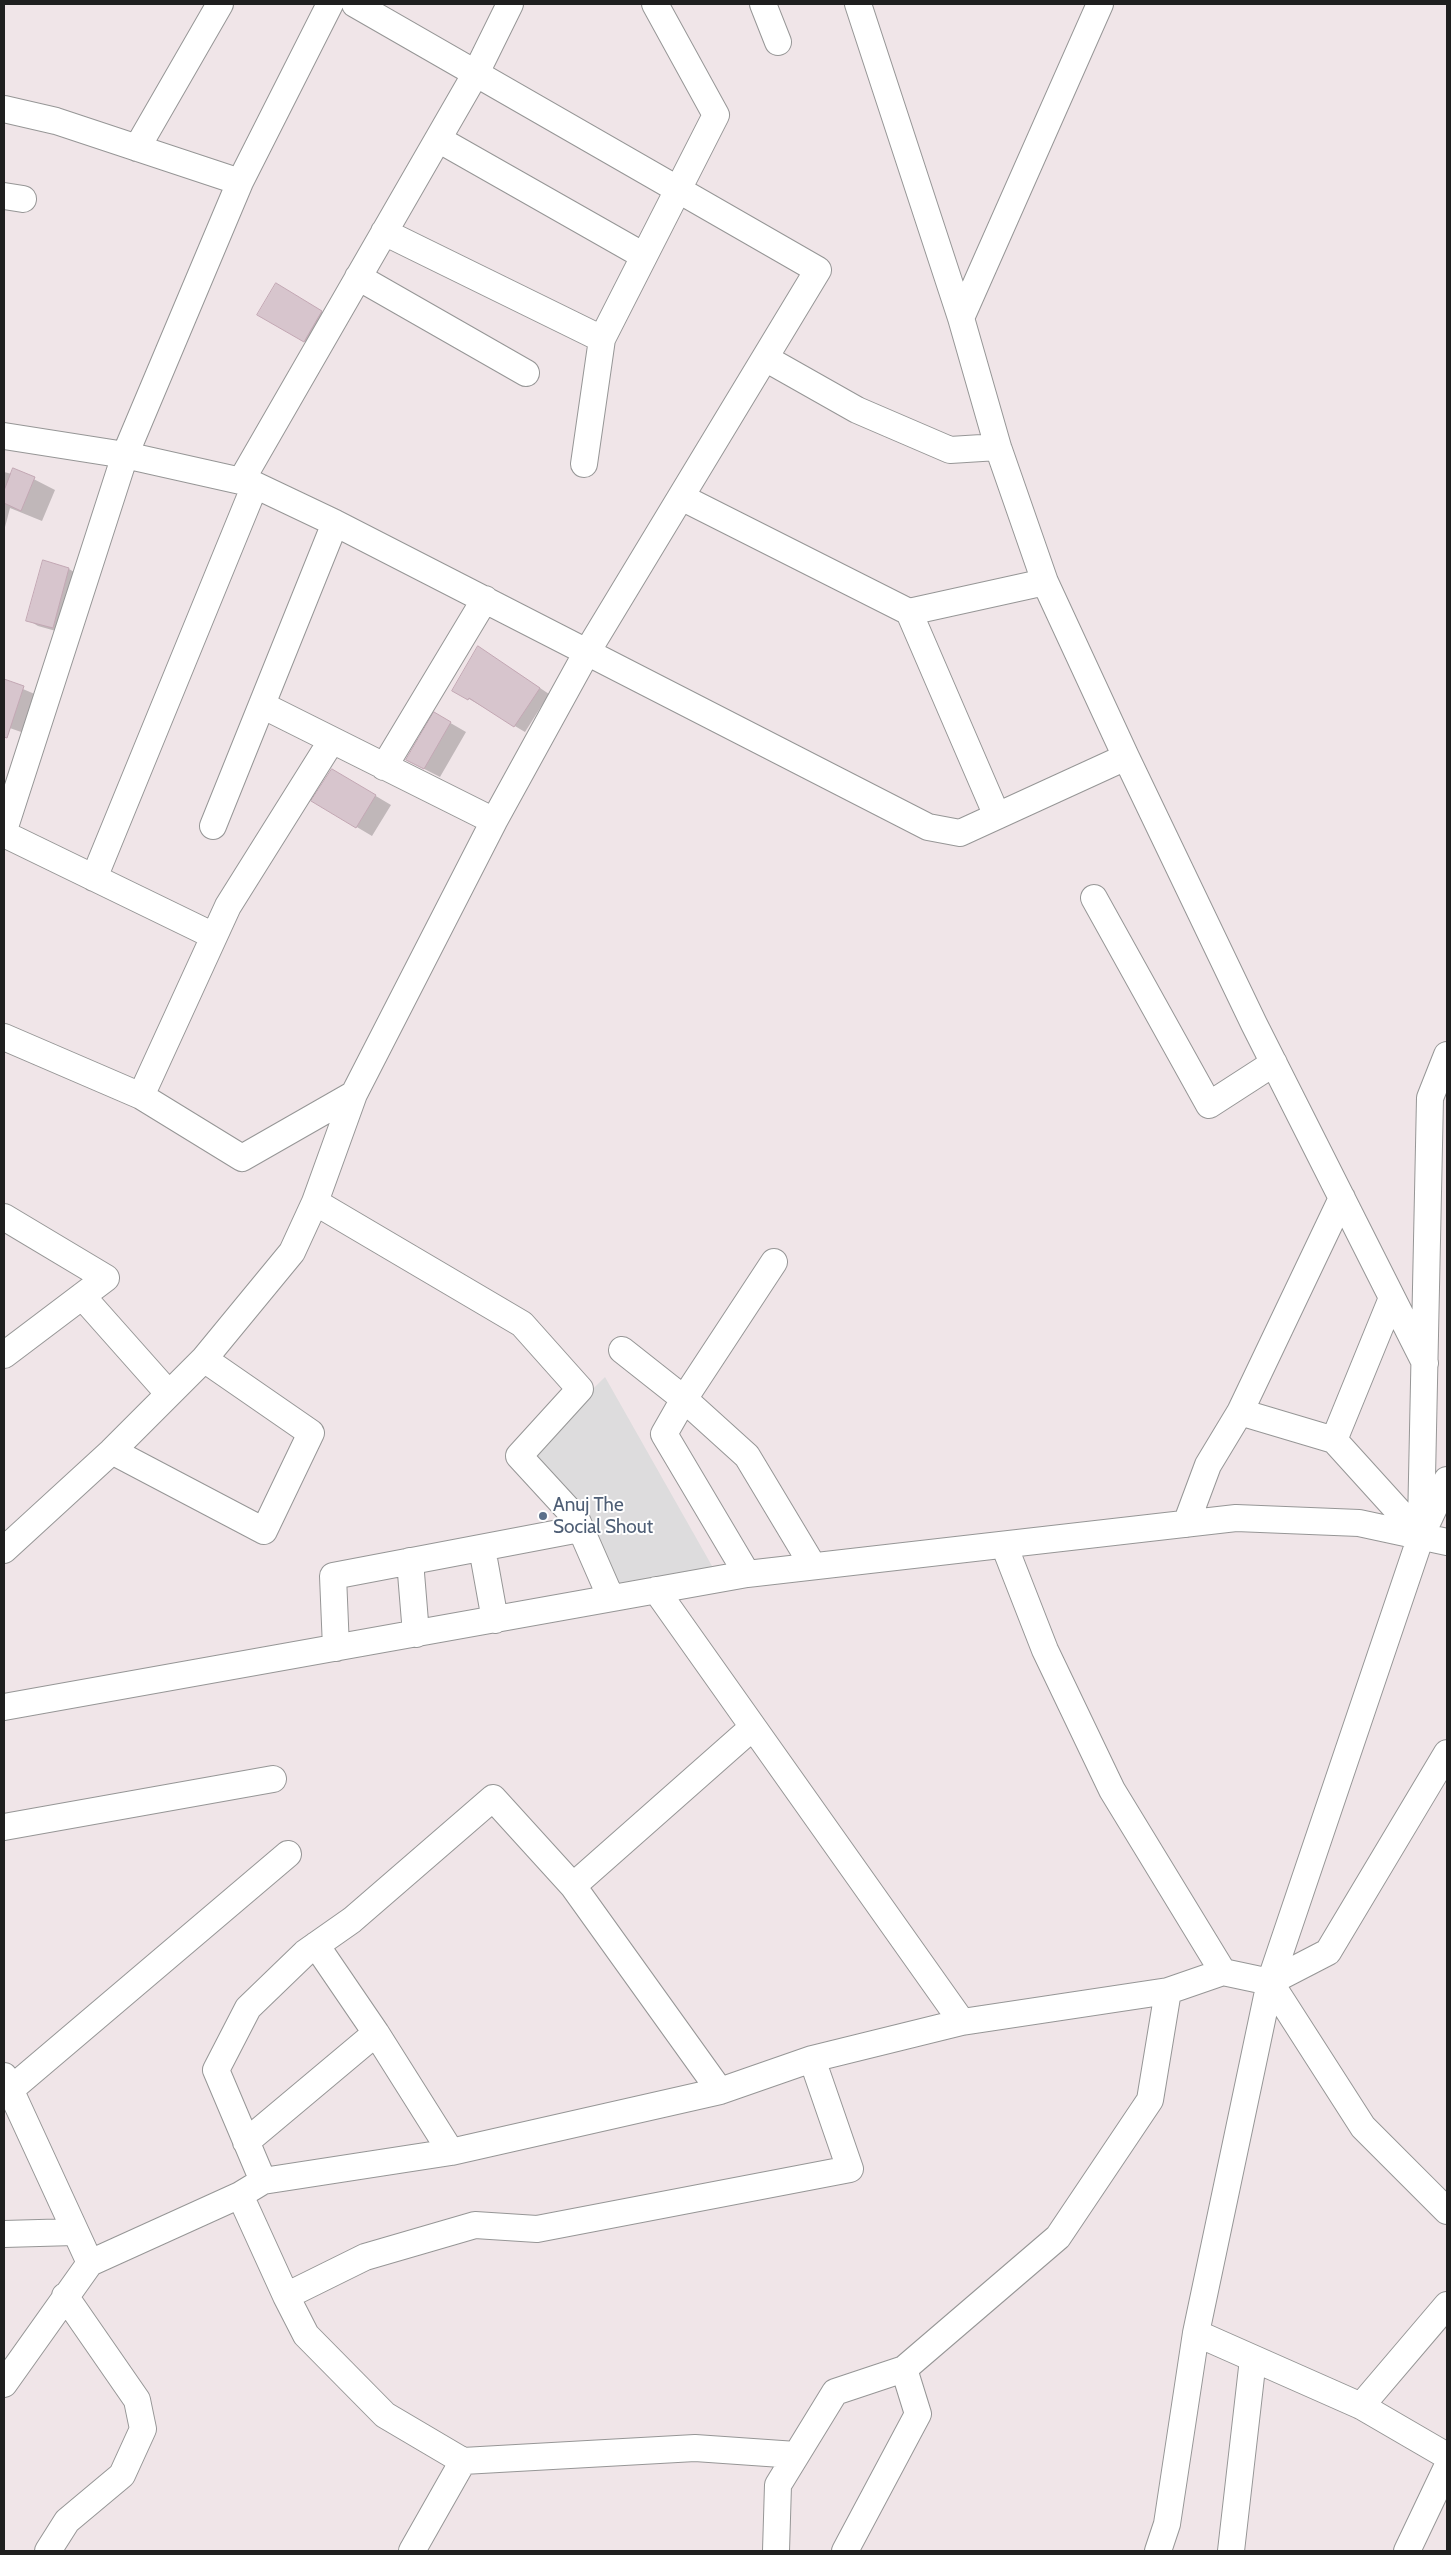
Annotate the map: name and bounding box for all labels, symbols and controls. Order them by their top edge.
place label: Anuj The Social Shout [553,1494,653,1538]
marker: Anuj The Social Shout [537,1510,549,1522]

